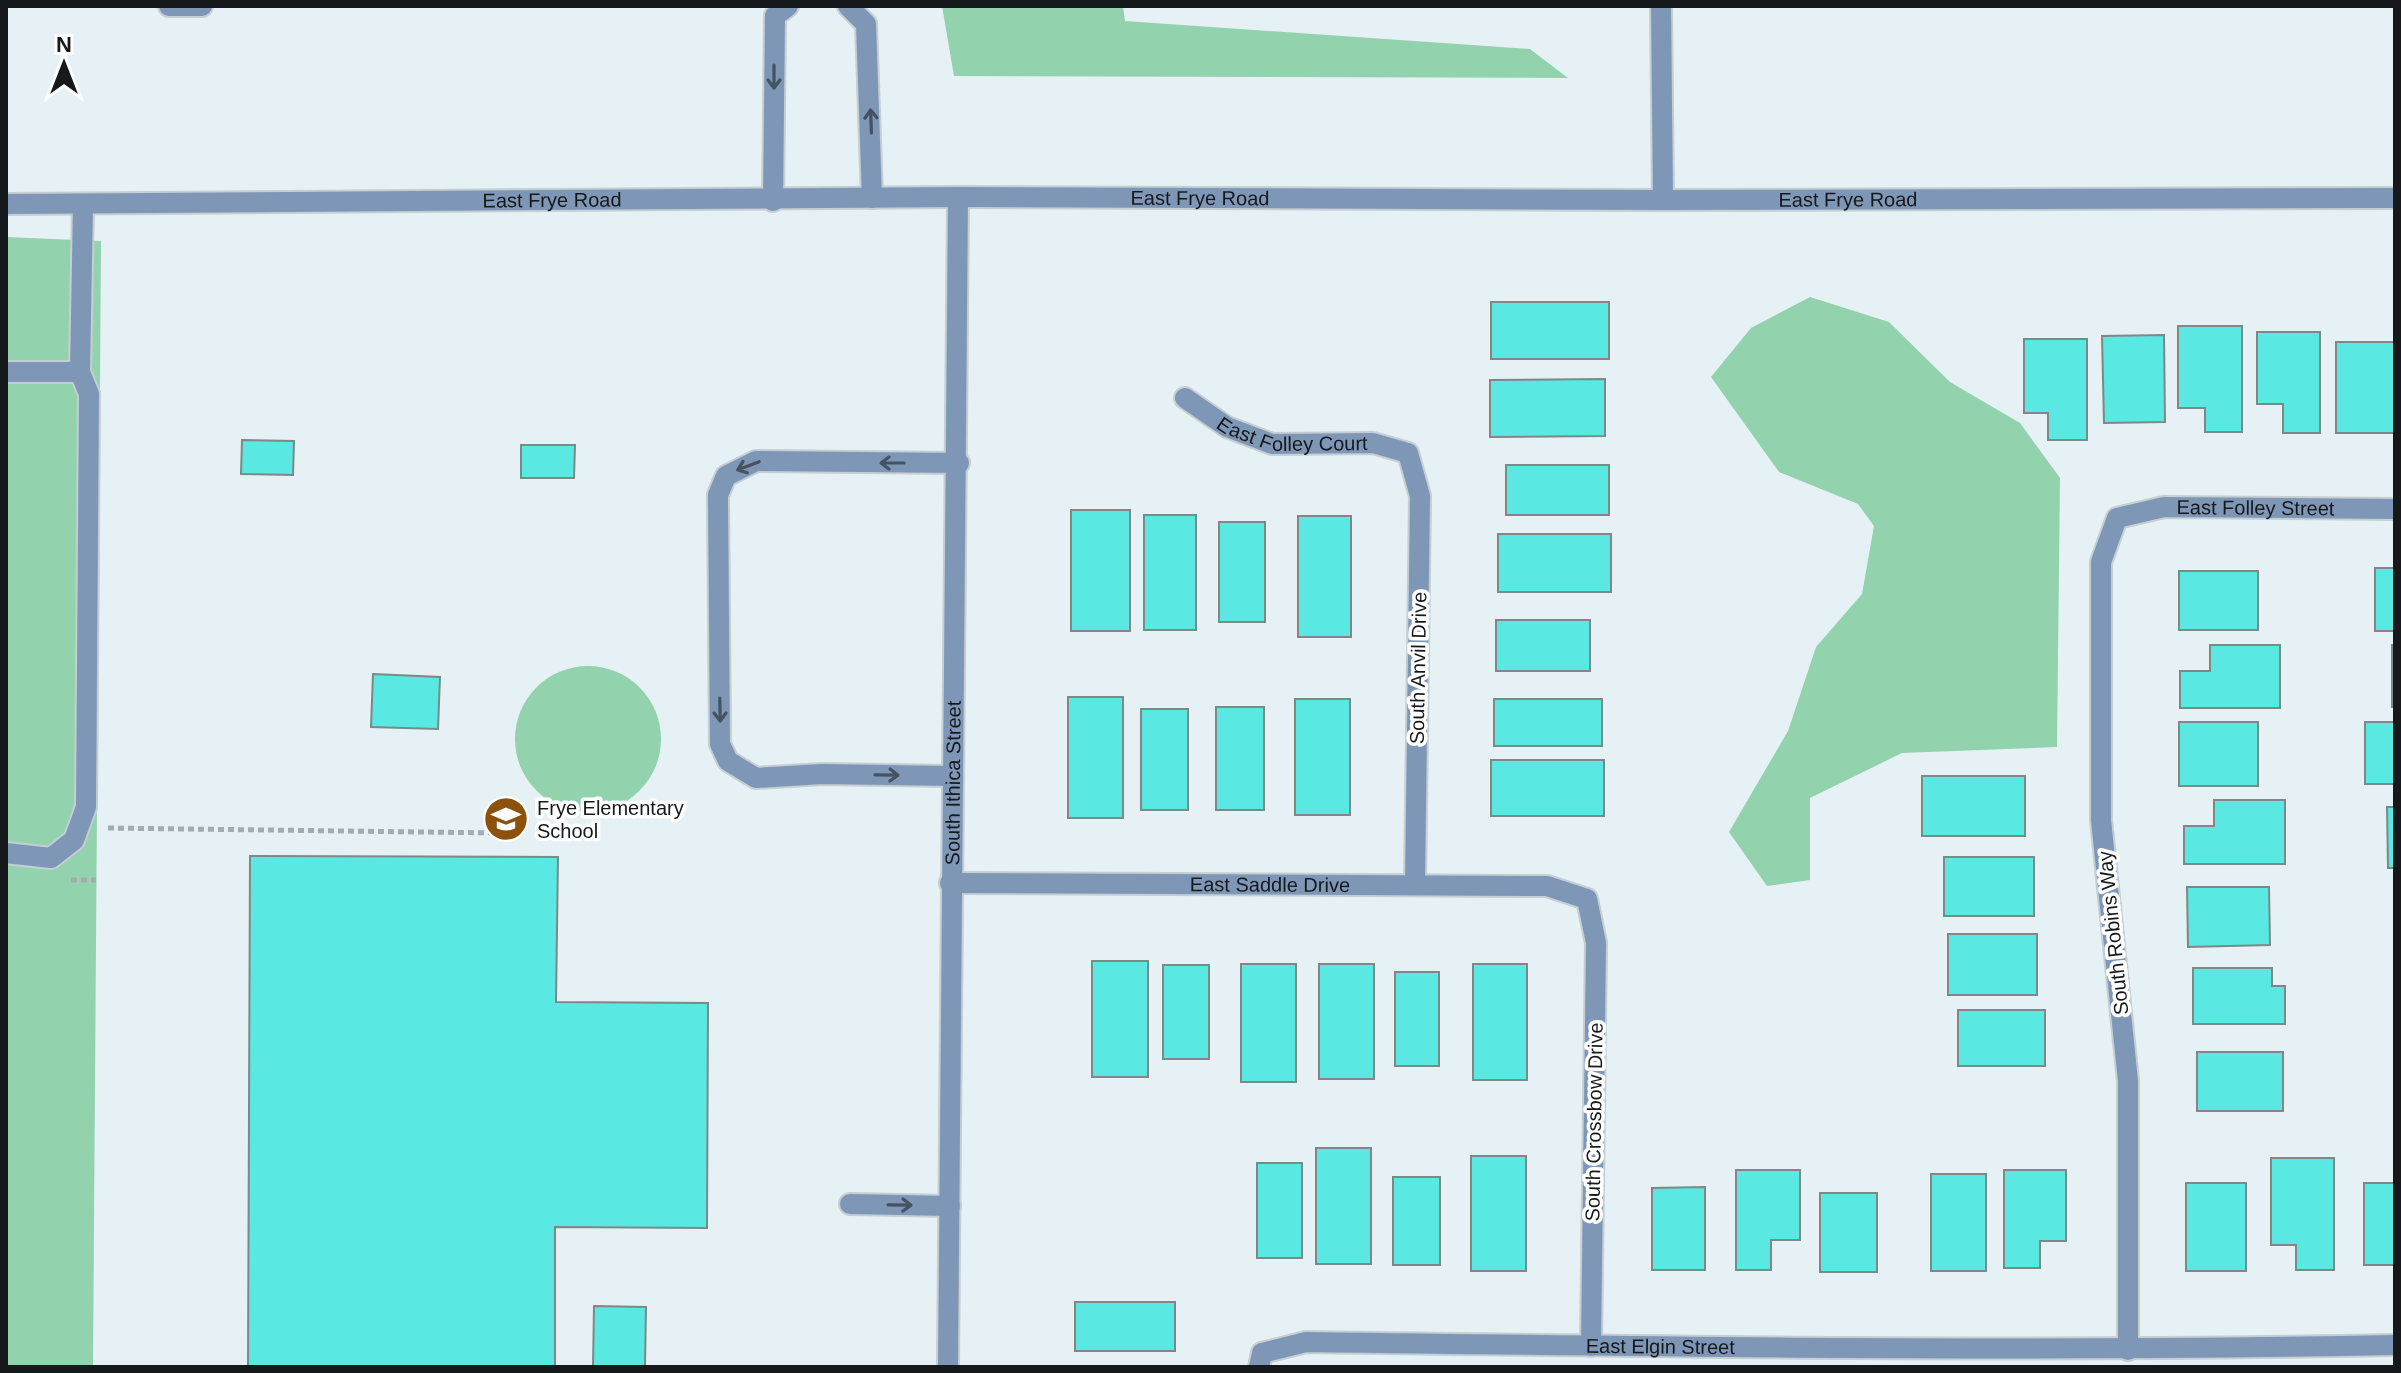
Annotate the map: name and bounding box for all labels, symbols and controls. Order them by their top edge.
north arrow [24,24,104,104]
text: N [56,32,72,57]
one-way arrow [766,63,782,90]
one-way arrow [863,108,879,134]
street label: East Frye Road [1130,187,1270,209]
street label: East Frye Road [482,188,622,211]
street label: East Frye Road [1778,188,1917,211]
street label: East Folley Court [1213,412,1368,455]
one-way arrow [879,455,906,471]
one-way arrow [736,460,761,475]
street label: East Folley Street [2176,496,2335,519]
street label: South Anvil Drive [1406,592,1430,744]
one-way arrow [712,696,728,723]
street label: South Ithica Street [941,700,965,865]
one-way arrow [873,767,900,783]
school or university icon: Frye Elementary School [482,795,530,843]
place label: Frye Elementary School [537,797,684,842]
street label: South Robins Way [2093,850,2133,1016]
street label: East Saddle Drive [1190,873,1350,896]
street label: South Crossbow Drive [1581,1022,1607,1222]
one-way arrow [886,1197,913,1213]
street label: East Elgin Street [1586,1335,1735,1358]

